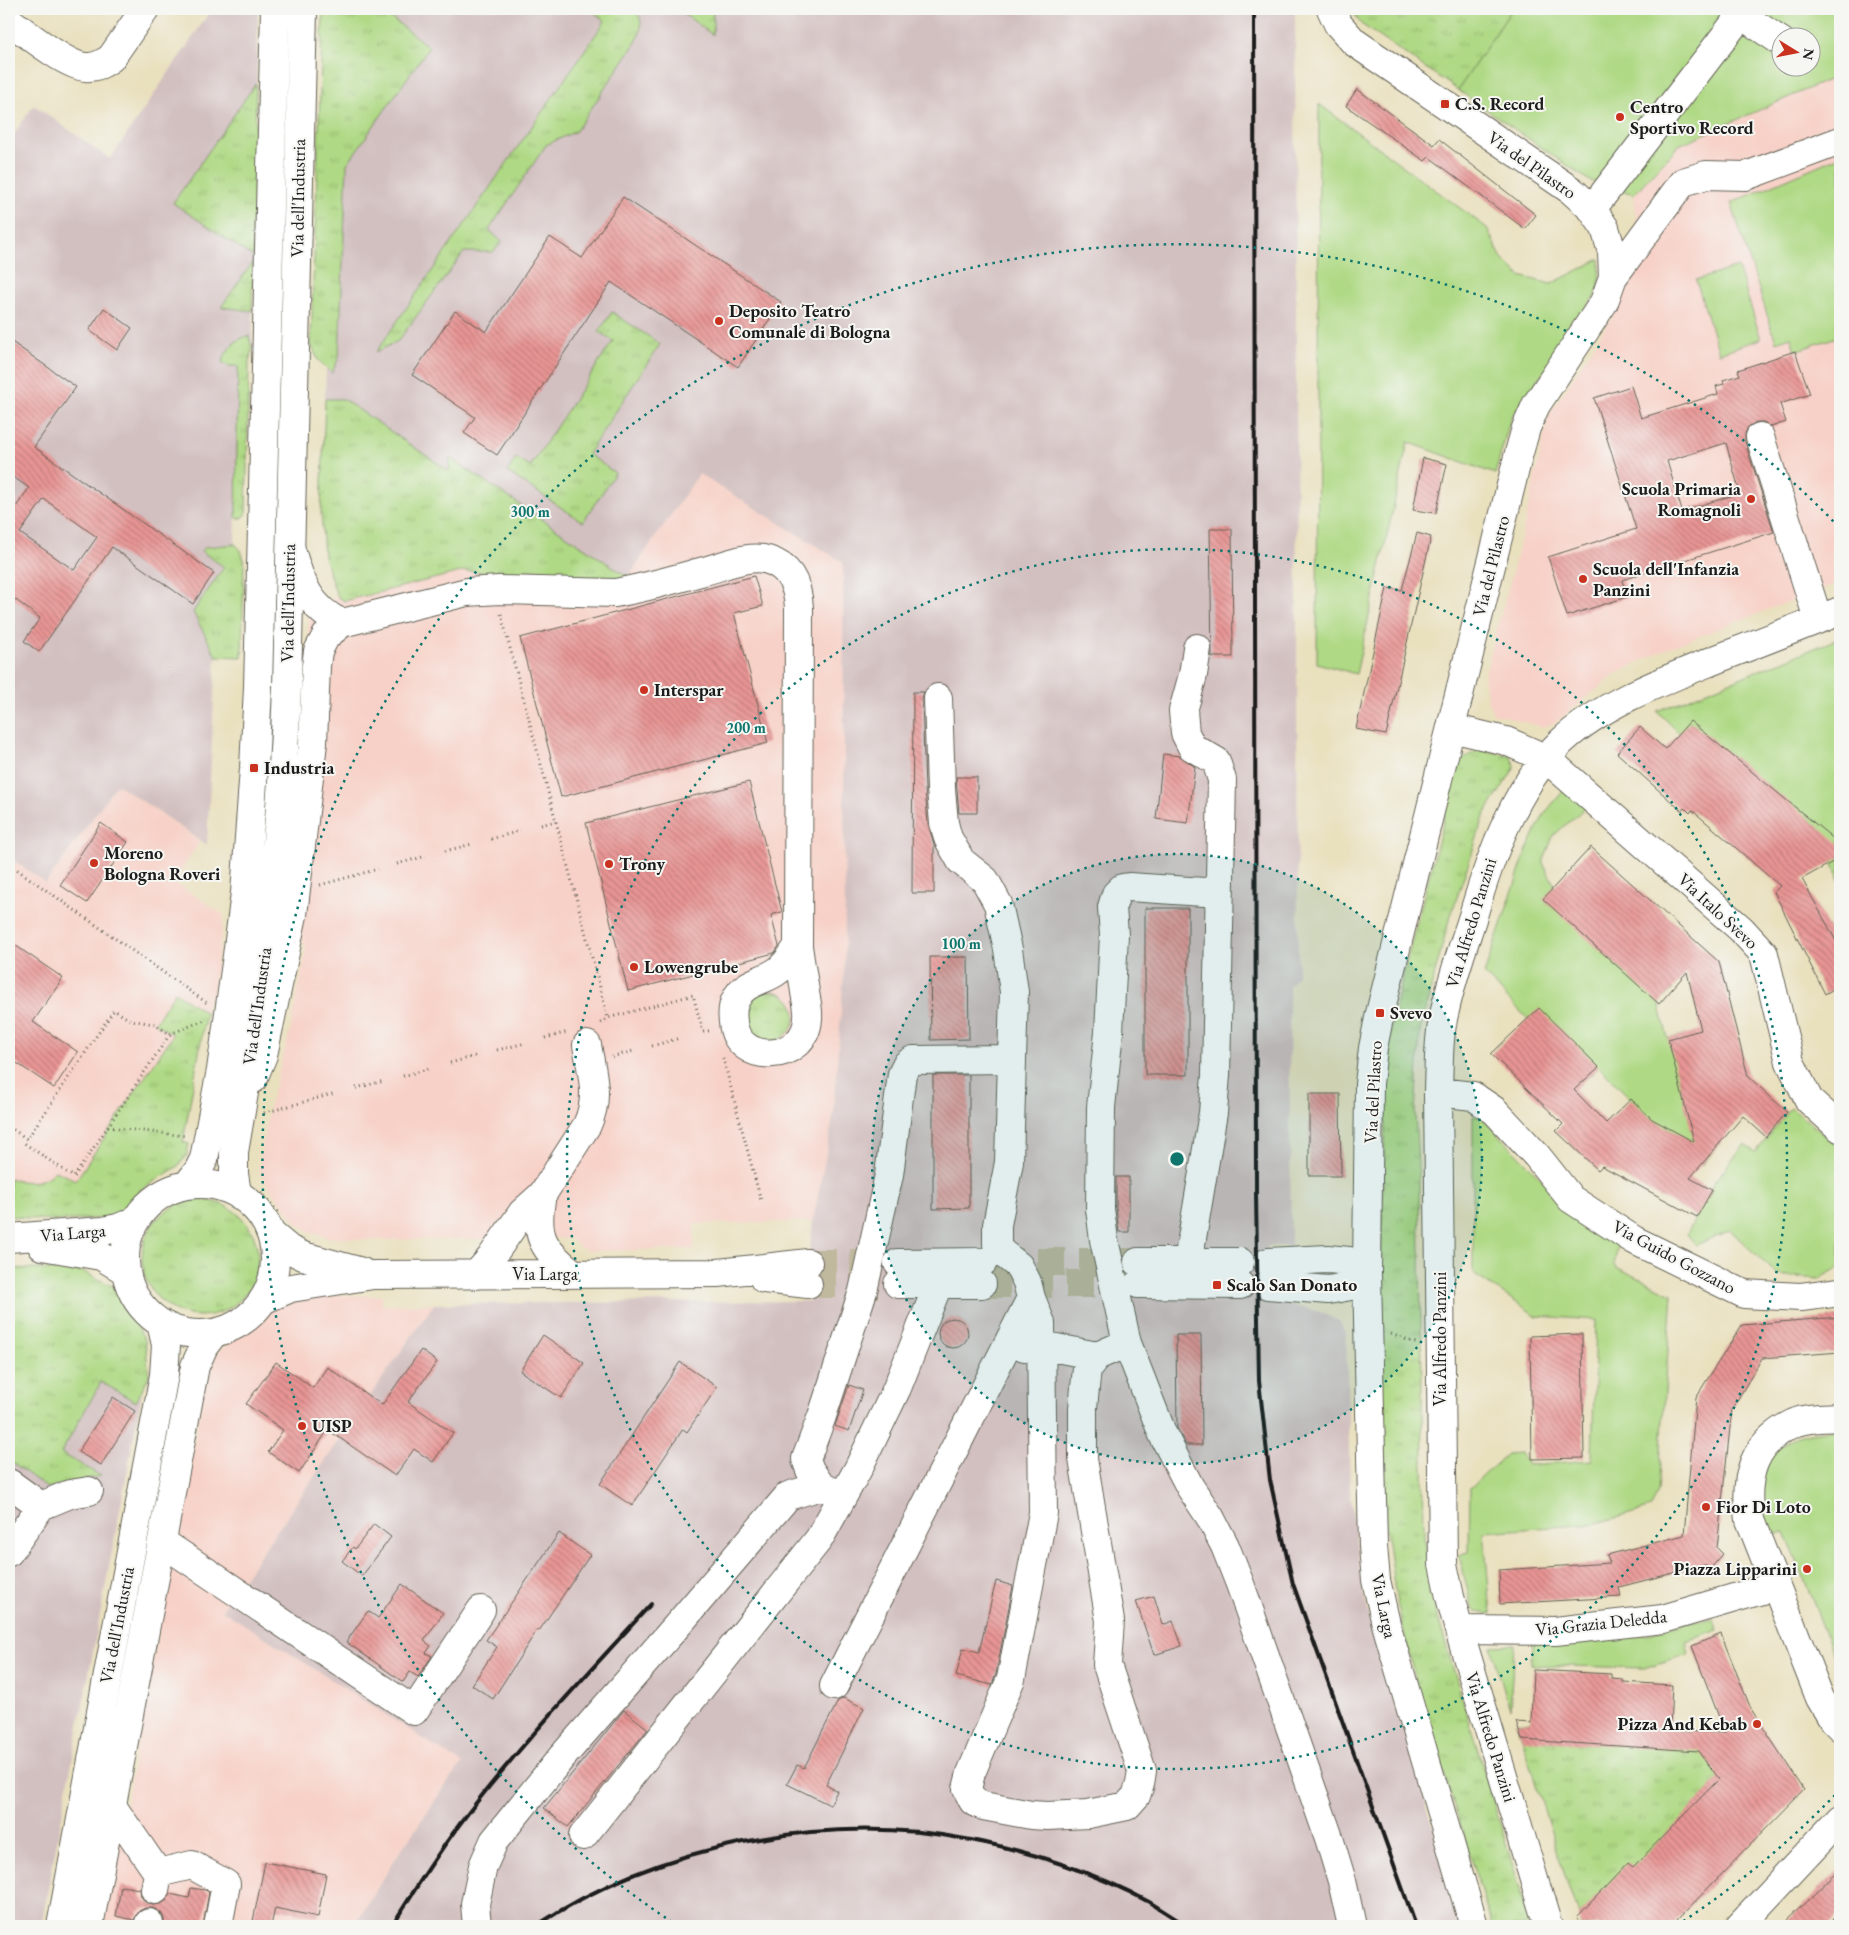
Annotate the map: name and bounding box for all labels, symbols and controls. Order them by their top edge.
north arrow [1772,28,1822,78]
text: N [1799,47,1819,62]
place label: C.S. Record [1455,92,1545,115]
place label: Centro Sportivo Record [1630,95,1754,139]
marker: C.S. Record [1439,98,1451,110]
marker: Centro Sportivo Record [1614,111,1626,123]
street label: Via del Pilastro [1483,126,1581,204]
street label: Via dell'Industria [285,138,310,257]
place label: Deposito Teatro Comunale di Bologna [729,299,891,343]
marker: Deposito Teatro Comunale di Bologna [713,315,725,327]
place label: Scuola Primaria Romagnoli [1622,477,1742,521]
marker: Scuola Primaria Romagnoli [1745,493,1757,505]
text: 300 m [510,502,550,521]
street label: Via del Pilastro [1467,513,1514,619]
street label: Via dell'Industria [275,543,300,662]
place label: Scuola dell'Infanzia Panzini [1593,557,1739,601]
marker: Scuola dell'Infanzia Panzini [1577,573,1589,585]
place label: Interspar [654,678,724,701]
marker: Interspar [638,684,650,696]
text: 200 m [726,718,766,737]
place label: Industria [264,756,334,779]
marker: Industria [248,762,260,774]
place label: Moreno Bologna Roveri [104,841,221,885]
place label: Trony [619,852,665,875]
street label: Via Alfredo Panzini [1440,855,1501,991]
marker: Moreno Bologna Roveri [88,857,100,869]
marker: Trony [603,858,615,870]
street label: Via Italo Svevo [1673,867,1764,954]
text: 100 m [941,934,981,953]
street label: Via dell'Industria [237,945,276,1066]
place label: Lowengrube [644,955,739,978]
marker: Lowengrube [628,961,640,973]
place label: Svevo [1390,1001,1432,1024]
marker: Svevo [1374,1007,1386,1019]
street label: Via del Pilastro [1358,1040,1387,1144]
centre of rings [1168,1150,1186,1168]
street label: Via Guido Gozzano [1609,1214,1740,1299]
street label: Via Larga [39,1218,107,1247]
street label: Via Larga [512,1262,579,1285]
street label: Via Alfredo Panzini [1428,1271,1451,1406]
place label: Scalo San Donato [1227,1273,1357,1296]
marker: Scalo San Donato [1211,1279,1223,1291]
place label: UISP [312,1414,352,1437]
marker: UISP [296,1420,308,1432]
place label: Fior Di Loto [1716,1495,1811,1518]
marker: Fior Di Loto [1700,1501,1712,1513]
place label: Piazza Lipparini [1674,1557,1798,1580]
marker: Piazza Lipparini [1801,1563,1813,1575]
street label: Via dell'Industria [94,1564,139,1685]
street label: Via Larga [1366,1571,1403,1641]
street label: Via Grazia Deledda [1534,1604,1669,1641]
street label: Via Alfredo Panzini [1461,1669,1522,1805]
place label: Pizza And Kebab [1618,1712,1747,1735]
marker: Pizza And Kebab [1751,1718,1763,1730]

